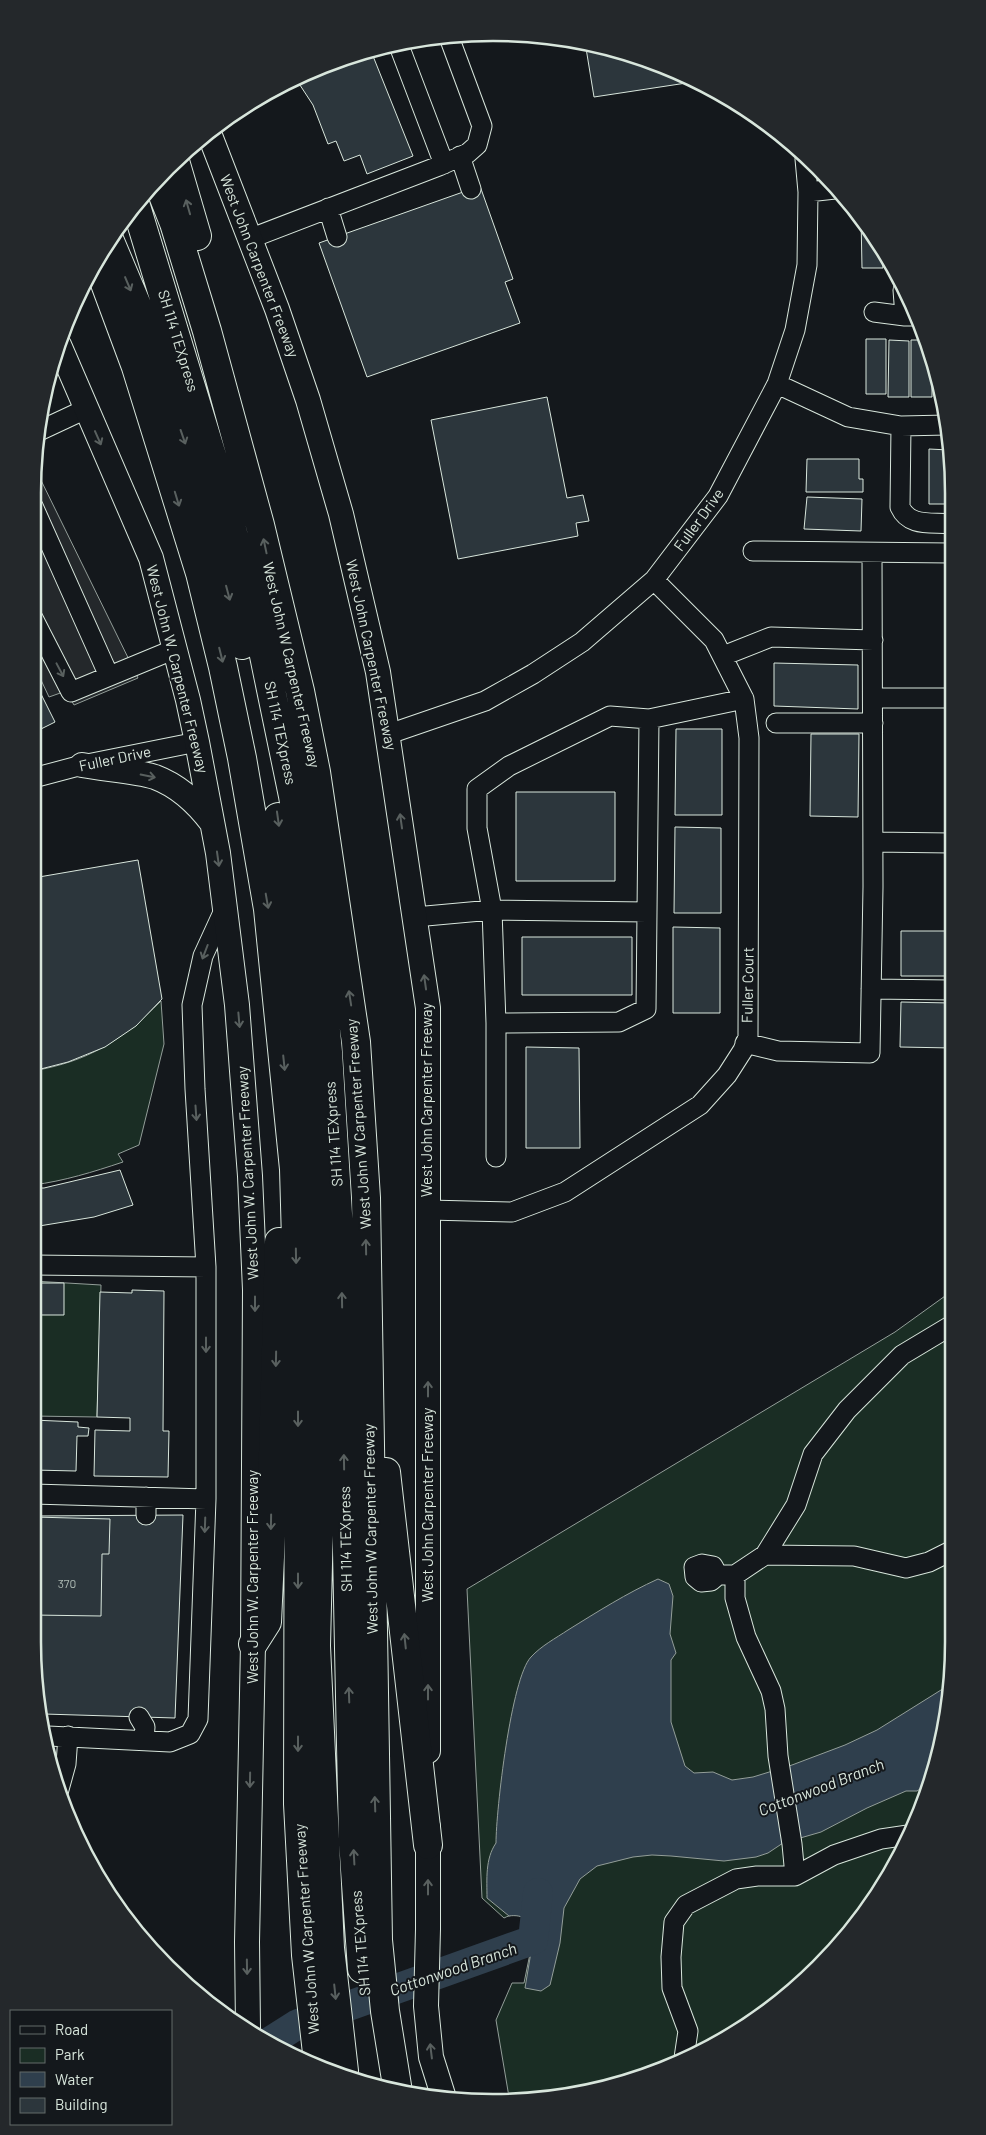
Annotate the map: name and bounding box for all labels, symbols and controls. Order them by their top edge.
street label: West John Carpenter Freeway [217,172,303,360]
one-way arrow [183,200,193,216]
one-way arrow [124,276,133,291]
street label: SH 114 TEXpress [155,288,203,394]
one-way arrow [178,428,188,444]
one-way arrow [94,430,104,445]
street label: Fuller Drive [669,485,727,554]
one-way arrow [173,491,183,507]
one-way arrow [259,539,269,555]
street label: West John Carpenter Freeway [343,558,401,752]
street label: West John W Carpenter Freeway [259,560,324,770]
street label: West John W. Carpenter Freeway [143,563,213,775]
one-way arrow [224,584,233,600]
one-way arrow [216,647,226,663]
one-way arrow [55,663,65,678]
street label: SH 114 TEXpress [261,679,301,786]
street label: Fuller Drive [77,742,152,774]
one-way arrow [139,772,155,781]
one-way arrow [273,811,283,827]
one-way arrow [396,814,406,830]
one-way arrow [214,850,224,866]
one-way arrow [262,893,272,909]
one-way arrow [200,944,209,959]
street label: Fuller Court [737,947,757,1023]
one-way arrow [419,974,429,990]
one-way arrow [344,990,354,1006]
street label: West John Carpenter Freeway [417,1003,435,1197]
one-way arrow [234,1012,243,1028]
street label: West John W Carpenter Freeway [342,1018,374,1230]
one-way arrow [279,1054,289,1070]
street label: West John W. Carpenter Freeway [232,1066,262,1280]
street label: SH 114 TEXpress [320,1081,346,1187]
one-way arrow [192,1105,201,1121]
one-way arrow [362,1239,371,1255]
one-way arrow [292,1248,301,1264]
one-way arrow [337,1292,346,1308]
one-way arrow [250,1296,260,1312]
one-way arrow [201,1336,211,1353]
one-way arrow [271,1351,280,1367]
one-way arrow [423,1381,433,1398]
street label: West John Carpenter Freeway [418,1408,436,1602]
one-way arrow [293,1410,303,1426]
street label: West John W Carpenter Freeway [359,1423,381,1635]
one-way arrow [340,1454,349,1470]
street label: West John W. Carpenter Freeway [243,1470,261,1684]
street label: SH 114 TEXpress [335,1486,355,1592]
one-way arrow [267,1513,276,1529]
one-way arrow [200,1516,210,1533]
one-way arrow [293,1572,303,1589]
house number: 370 [58,1576,76,1590]
one-way arrow [400,1633,410,1649]
one-way arrow [423,1684,433,1700]
one-way arrow [345,1687,354,1703]
one-way arrow [293,1735,303,1751]
water label: Cottonwood Branch [755,1754,886,1819]
one-way arrow [245,1772,255,1788]
one-way arrow [370,1796,380,1812]
street label: West John W Carpenter Freeway [290,1823,322,2035]
one-way arrow [350,1849,359,1865]
one-way arrow [423,1880,433,1896]
street label: SH 114 TEXpress [346,1890,374,1996]
water label: Cottonwood Branch [387,1938,519,1999]
one-way arrow [242,1959,252,1975]
one-way arrow [330,1984,340,2000]
legend [10,2010,172,2125]
text: Road [55,2020,88,2038]
one-way arrow [426,2043,436,2059]
text: Park [55,2045,85,2063]
text: Water [55,2070,94,2088]
text: Building [55,2095,108,2113]

